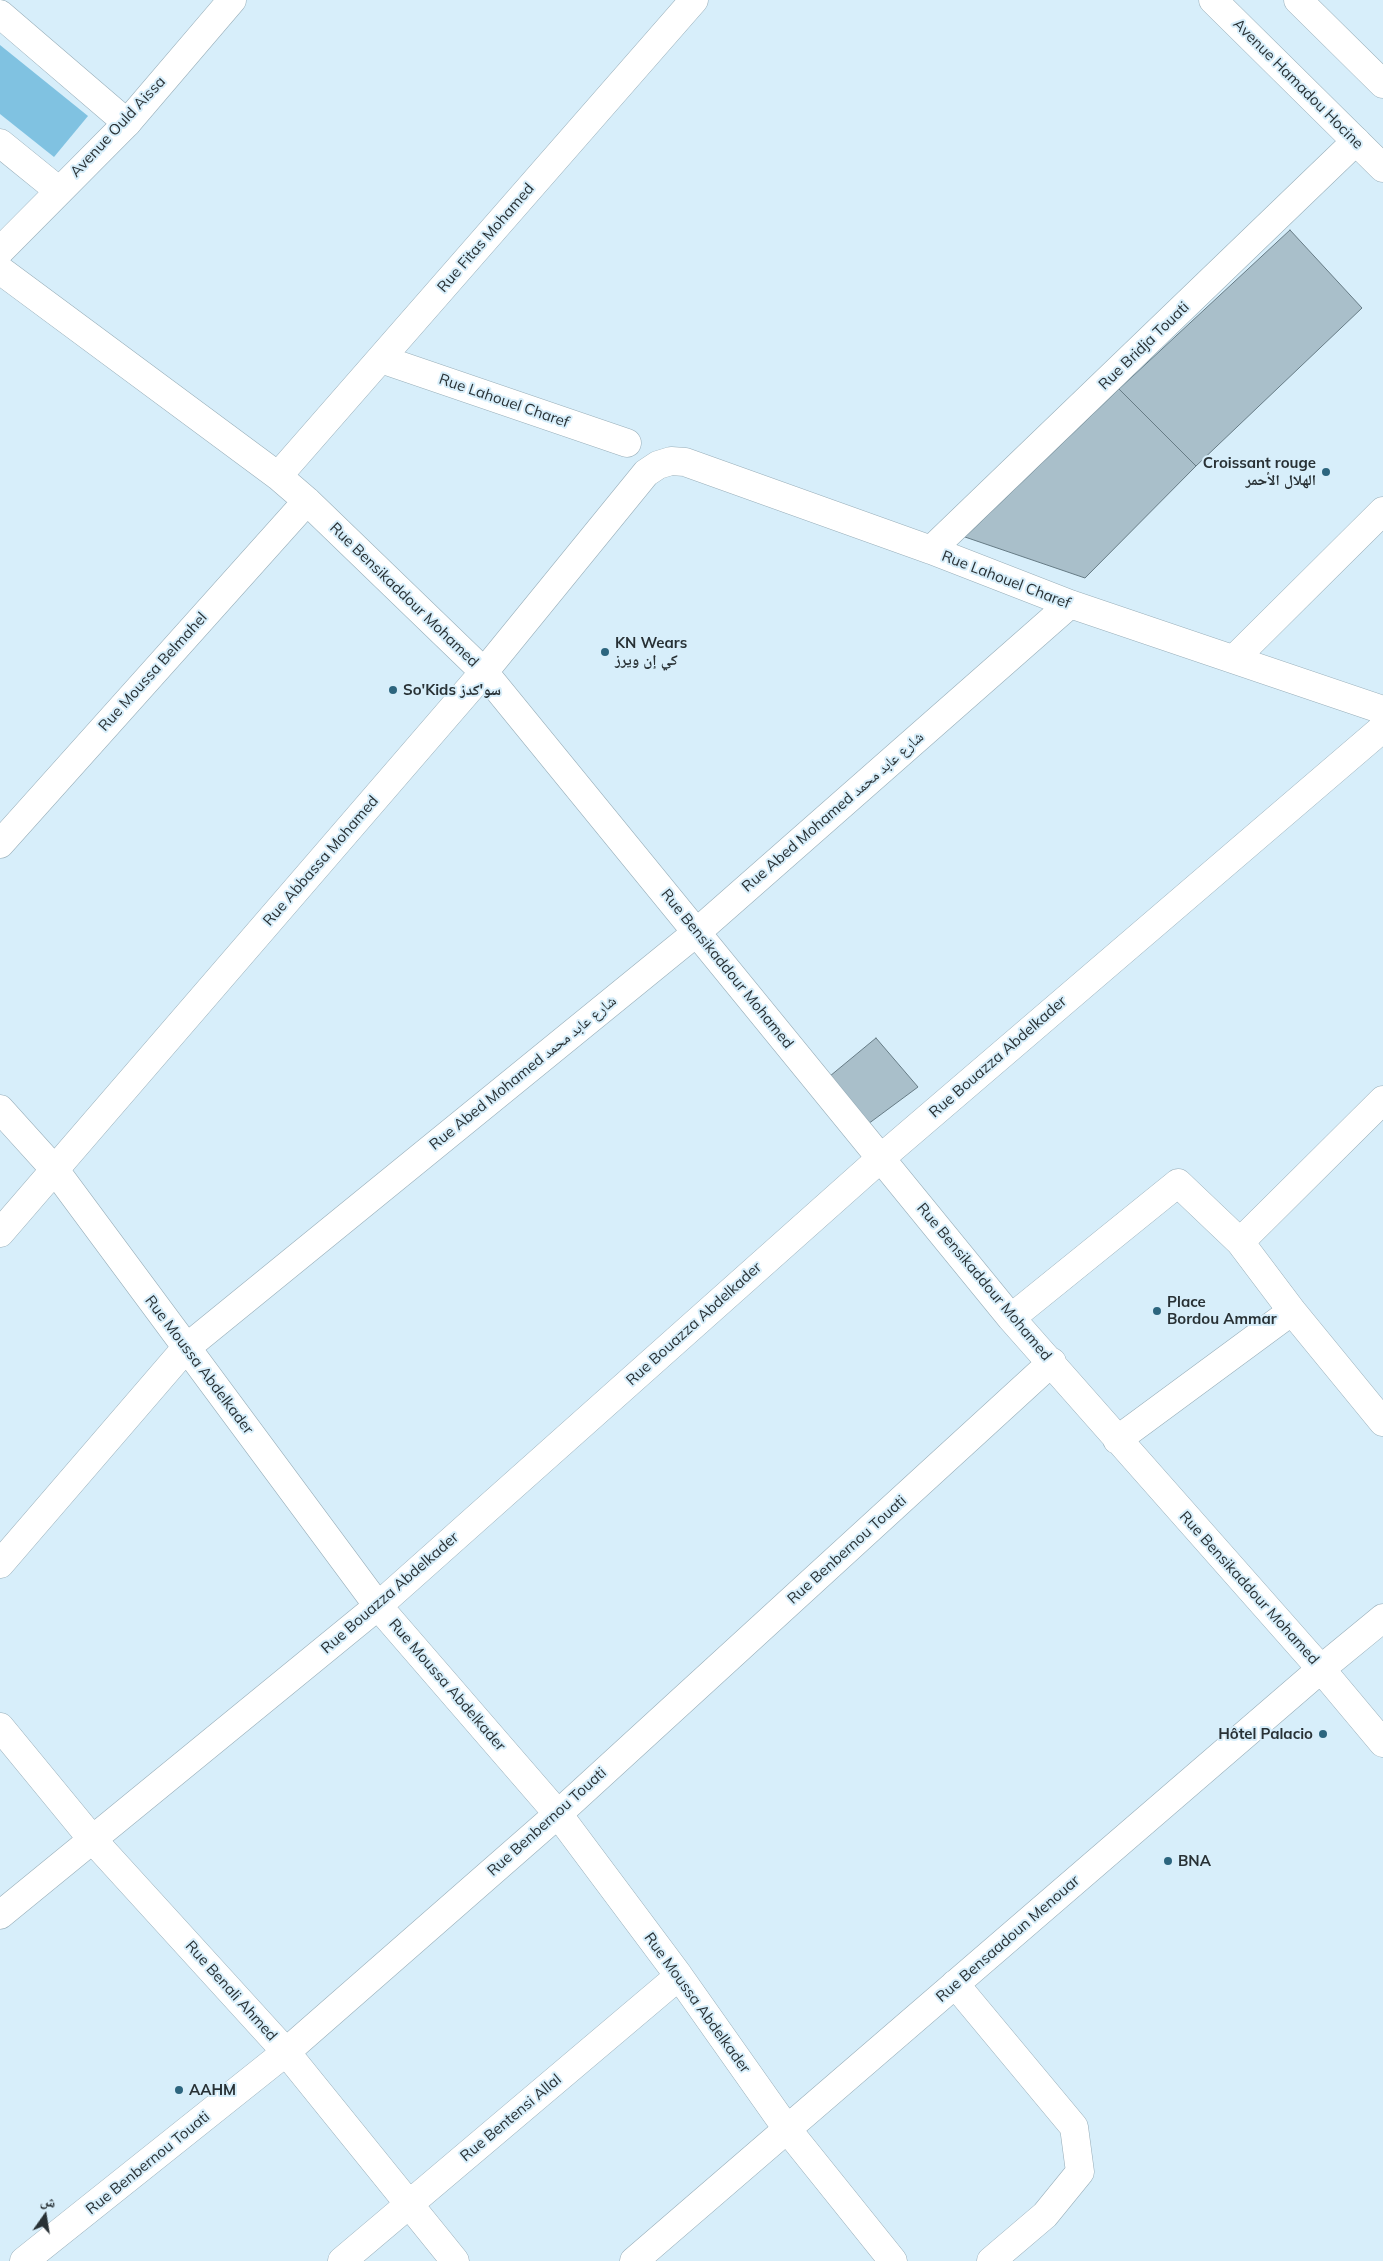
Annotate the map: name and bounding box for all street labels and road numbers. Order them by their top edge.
street label: Avenue Hamadou Hocine [1229,15,1367,153]
street label: Avenue Ould Aissa [67,73,169,181]
street label: Rue Fitas Mohamed [434,180,538,296]
street label: Rue Bridja Touati [1095,298,1193,394]
street label: Rue Lahouel Charef [437,370,571,432]
street label: Rue Bensikaddour Mohamed [326,519,482,671]
street label: Rue Lahouel Charef [939,547,1073,613]
street label: Rue Moussa Belmahel [95,609,211,735]
street label: Rue Abed Mohamed شارع عابد محمد [739,728,927,896]
street label: Rue Abbassa Mohamed [260,792,382,930]
street label: Rue Bensikaddour Mohamed [657,886,797,1052]
street label: Rue Abed Mohamed شارع عابد محمد [426,992,620,1154]
street label: Rue Bouazza Abdelkader [926,992,1070,1122]
street label: Rue Bensikaddour Mohamed [913,1200,1055,1364]
street label: Rue Bouazza Abdelkader [623,1258,765,1390]
street label: Rue Moussa Abdelkader [141,1292,257,1438]
street label: Rue Benbernou Touati [784,1492,910,1608]
street label: Rue Bensikaddour Mohamed [1175,1508,1323,1668]
street label: Rue Bouazza Abdelkader [318,1528,462,1658]
street label: Rue Moussa Abdelkader [385,1615,509,1755]
street label: Rue Benbernou Touati [484,1764,610,1880]
street label: Rue Bensaadoun Menouar [933,1872,1083,2006]
street label: Rue Moussa Abdelkader [640,1929,754,2077]
street label: Rue Benali Ahmed [181,1937,281,2045]
street label: Rue Bentensi Allal [457,2071,565,2165]
street label: Rue Benbernou Touati [83,2108,213,2218]

